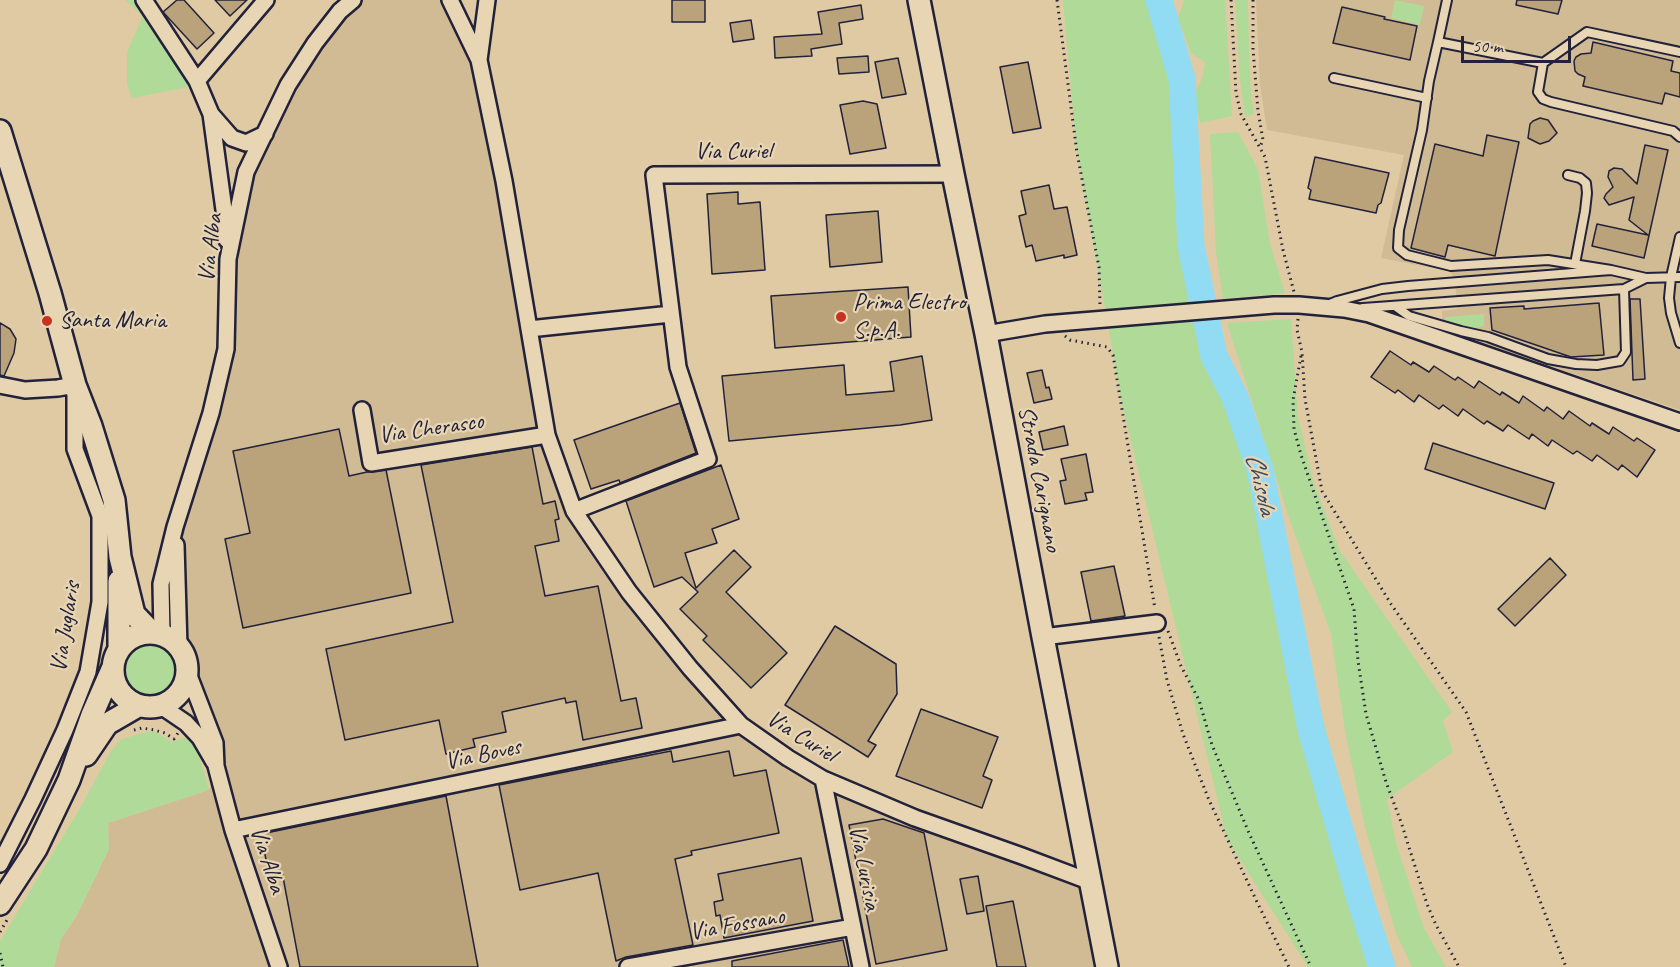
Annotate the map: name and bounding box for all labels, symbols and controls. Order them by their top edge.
scale bar [1464,24,1574,62]
text: 50 m [1472,35,1503,57]
street label: Via Curiel [695,138,771,166]
street label: Via Alba [193,212,229,284]
place label: Prima Electro S.p.A. [853,289,966,345]
place label: Santa Maria [59,307,166,335]
marker: Prima Electro S.p.A. [834,310,848,324]
marker: Santa Maria [40,314,54,328]
street label: Strada Carignano [1011,404,1067,554]
street label: Via Cherasco [377,407,485,451]
water label: Chisola [1237,450,1283,518]
street label: Via Juglaris [45,580,87,674]
street label: Via Curiel [761,704,841,770]
street label: Via Boves [443,733,523,777]
street label: Via Alba [243,823,291,897]
street label: Via Lurisia [842,823,886,913]
street label: Via Fossano [687,902,787,948]

